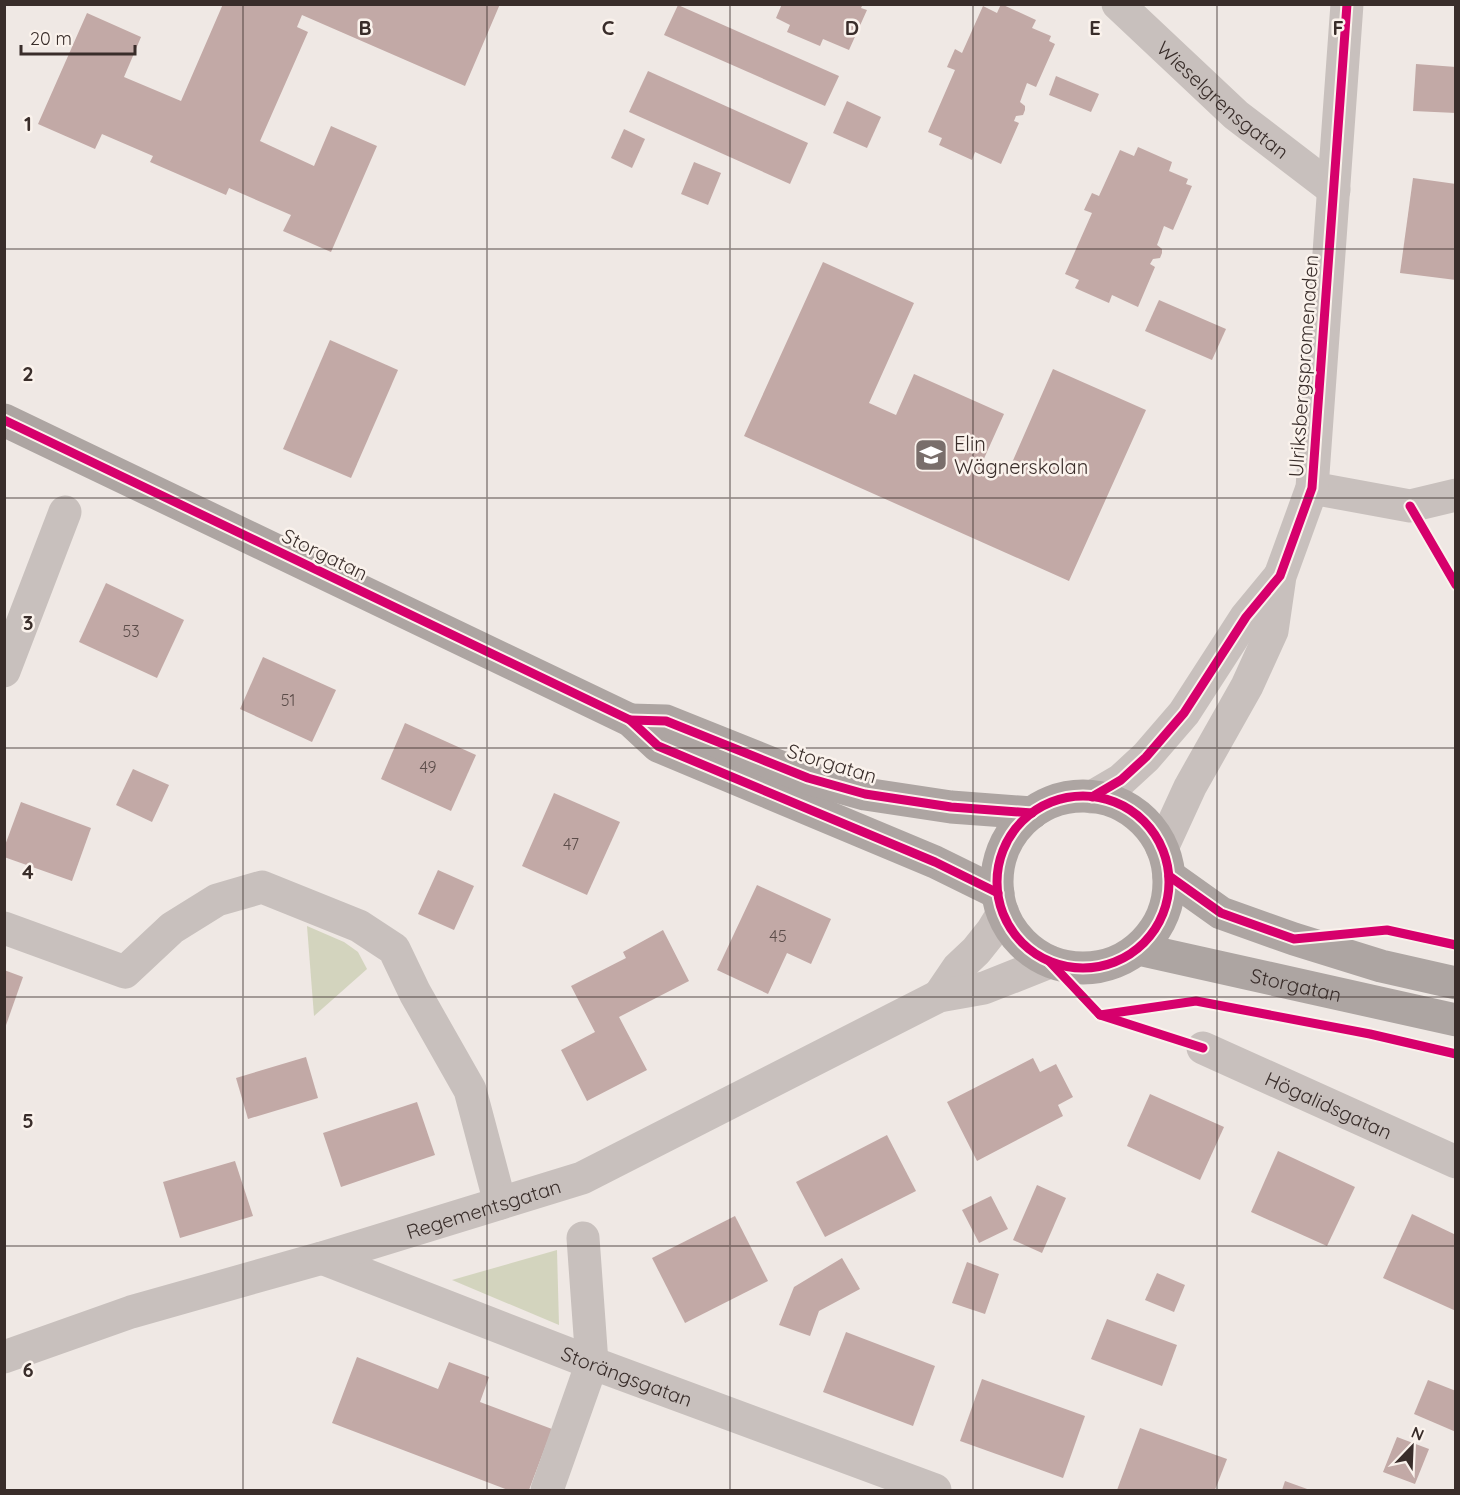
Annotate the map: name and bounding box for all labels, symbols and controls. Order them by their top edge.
text: B [358,15,372,40]
text: C [602,15,615,40]
text: D [845,15,859,40]
text: E [1089,15,1101,40]
text: F [1332,15,1344,40]
scale bar [21,18,135,56]
text: 20 m [30,27,72,50]
street label: Wieselgrensgatan [1152,35,1294,164]
text: 1 [24,111,32,136]
street label: Ulriksbergspromenaden [1283,254,1323,478]
text: 2 [22,361,34,386]
place label: Elin Wägnerskolan [954,431,1088,479]
school or university icon: Elin Wägnerskolan [913,437,949,473]
street label: Storgatan [278,523,372,585]
text: 3 [23,610,33,635]
house number: 53 [122,621,140,641]
house number: 51 [281,690,295,710]
street label: Storgatan [784,738,880,788]
house number: 49 [419,757,437,777]
house number: 47 [563,834,579,854]
text: 4 [22,859,34,884]
house number: 45 [769,926,787,946]
street label: Storgatan [1248,962,1344,1007]
street label: Högalidsgatan [1262,1065,1396,1144]
text: 5 [22,1108,34,1133]
street label: Regementsgatan [403,1173,564,1244]
street label: Storängsgatan [558,1340,696,1412]
text: 6 [22,1357,34,1382]
north arrow [1382,1417,1442,1477]
text: N [1409,1422,1427,1445]

